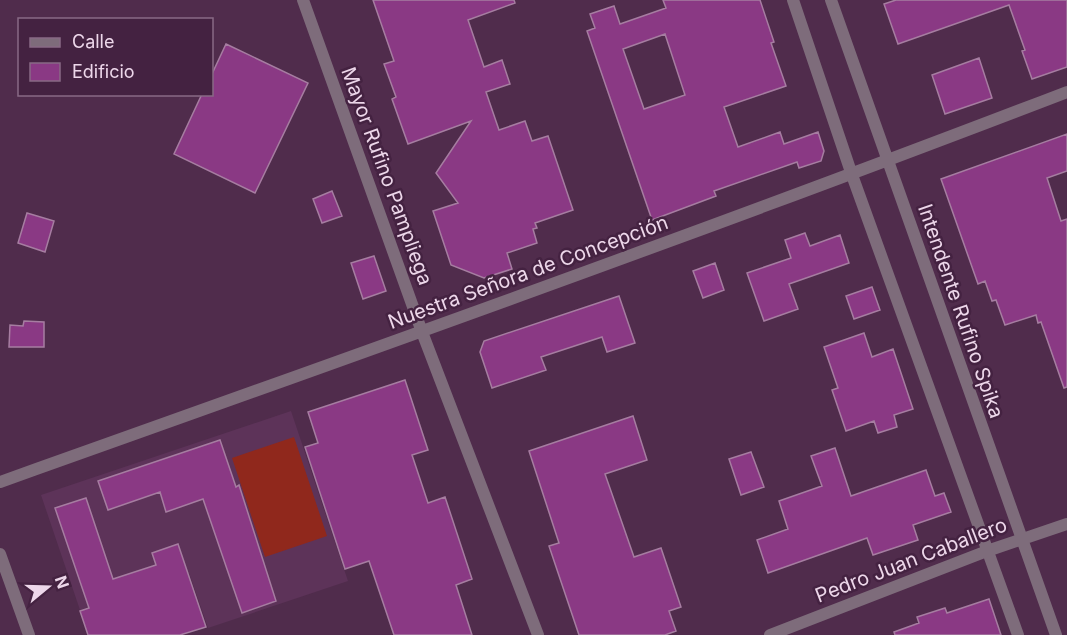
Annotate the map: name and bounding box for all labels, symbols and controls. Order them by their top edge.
legend [18,18,213,96]
text: Calle [72,31,114,52]
text: Edificio [72,61,135,82]
street label: Mayor Rufino Pampliega [336,64,438,288]
street label: Intendente Rufino Spika [913,201,1009,421]
street label: Nuestra Señora de Concepción [385,210,671,334]
street label: Pedro Juan Caballero [812,512,1010,608]
north arrow [18,557,78,617]
text: N [51,573,74,591]

